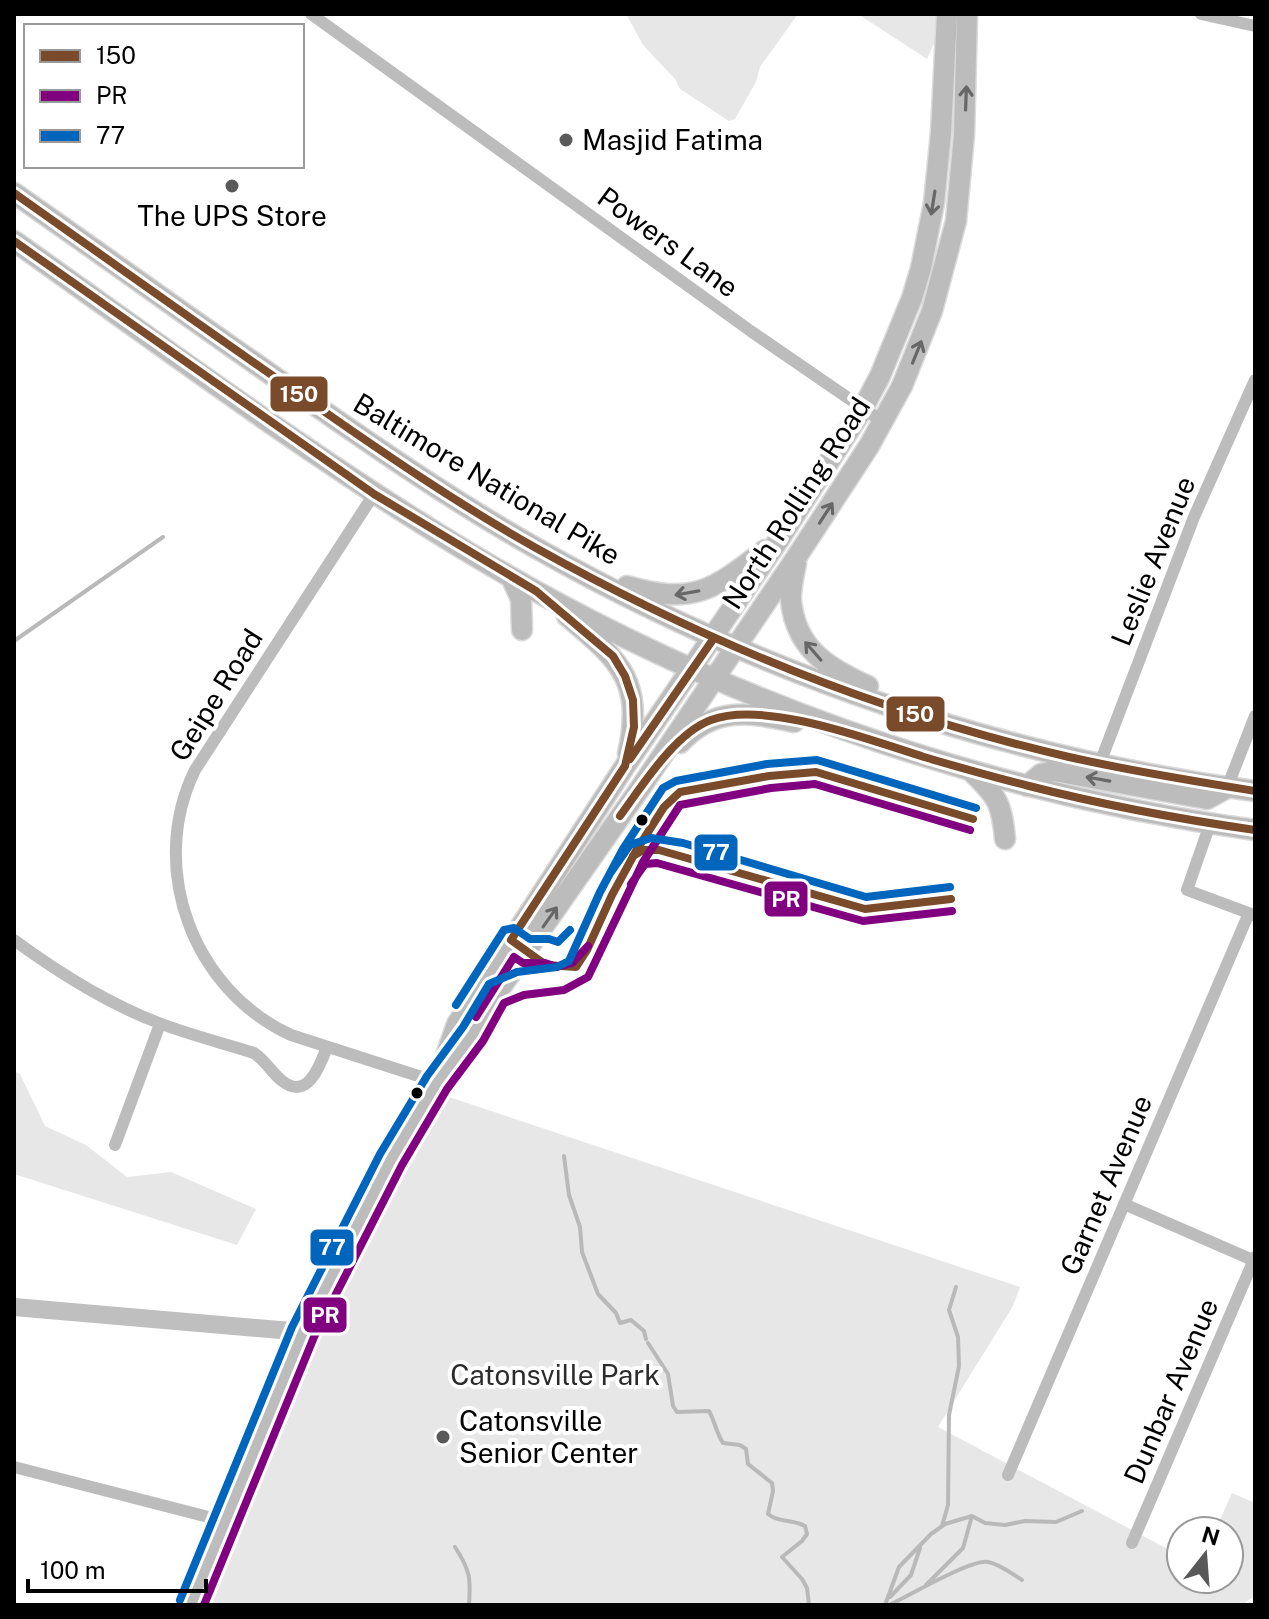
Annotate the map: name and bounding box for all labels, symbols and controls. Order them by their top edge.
legend [24,24,304,168]
text: 150 [96,41,136,69]
text: PR [96,81,128,109]
one-way arrow [958,85,973,112]
text: 77 [96,121,125,149]
place label: Masjid Fatima [582,123,763,156]
marker: Masjid Fatima [557,131,575,149]
marker: The UPS Store [223,177,241,195]
street label: Powers Lane [592,180,745,304]
one-way arrow [925,190,940,215]
place label: The UPS Store [137,199,327,232]
one-way arrow [910,340,925,365]
line badge: 150 [269,375,329,413]
text: 150 [280,381,318,407]
street label: Baltimore National Pike [348,386,627,571]
street label: North Rolling Road [715,391,876,615]
street label: Leslie Avenue [1104,471,1201,650]
one-way arrow [817,502,834,524]
one-way arrow [675,586,701,601]
street label: Geipe Road [162,623,269,767]
one-way arrow [804,641,822,661]
line badge: 150 [885,695,946,733]
text: 150 [896,701,934,727]
one-way arrow [1086,771,1111,786]
unlabelled marker [634,812,650,828]
line badge: 77 [693,833,739,872]
text: 77 [702,839,730,865]
line badge: PR [763,880,809,918]
text: PR [771,886,801,912]
one-way arrow [542,906,558,928]
unlabelled marker [409,1085,425,1101]
street label: Garnet Avenue [1053,1090,1158,1280]
line badge: 77 [309,1228,355,1267]
text: 77 [318,1234,346,1260]
street label: Dunbar Avenue [1117,1293,1224,1488]
line badge: PR [302,1296,348,1334]
text: PR [310,1302,340,1328]
park label: Catonsville Park [450,1358,660,1391]
place label: Catonsville Senior Center [459,1404,638,1469]
marker: Catonsville Senior Center [434,1428,452,1446]
north arrow [1165,1515,1245,1595]
text: N [1199,1521,1223,1551]
scale bar [28,1543,206,1593]
text: 100 m [40,1556,106,1584]

